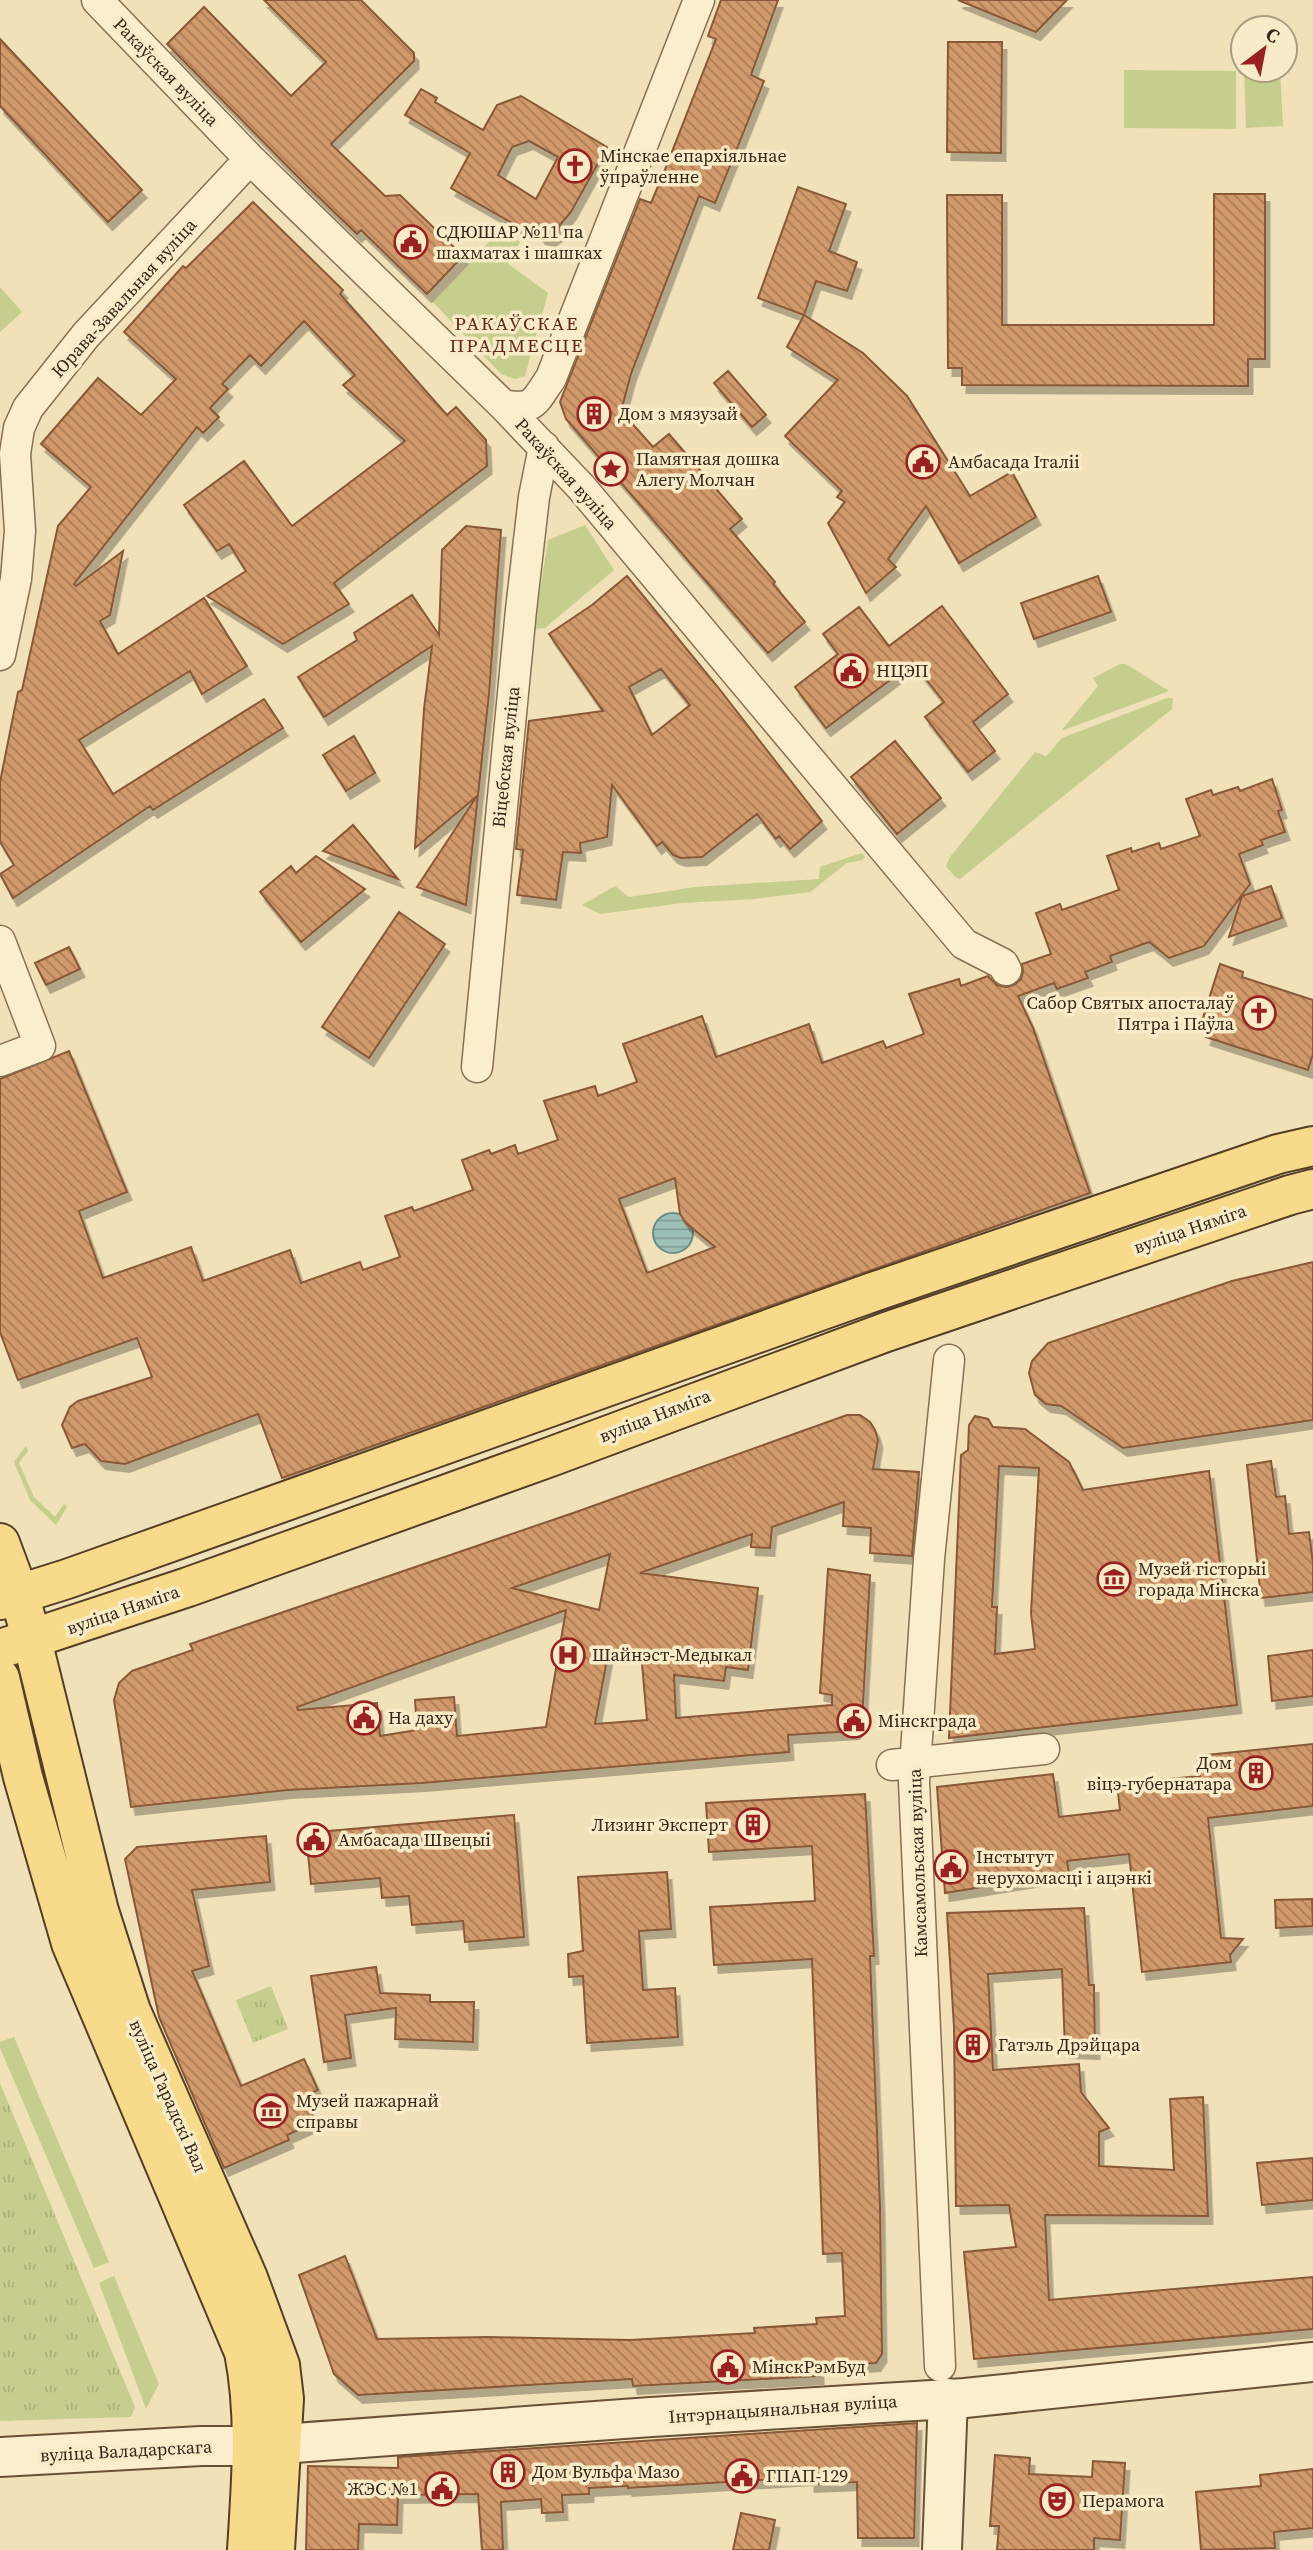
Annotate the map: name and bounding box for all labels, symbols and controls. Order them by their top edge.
street label: Ракаўская вуліца [108,12,225,132]
north arrow [1229,14,1299,84]
text: С [1261,20,1285,49]
place label: Мінскае епархіяльнае ўпраўленне [600,143,787,189]
church icon: Мінскае епархіяльнае ўпраўленне [556,147,594,185]
street label: Юрава-Завальная вуліца [45,212,203,383]
place label: СДЮШАР №11 па шахматах і шашках [436,219,603,265]
public building icon: СДЮШАР №11 па шахматах і шашках [392,223,430,261]
district label: РАКАЎСКАЕ ПРАДМЕСЦЕ [449,310,585,358]
building icon: Дом з мязузай [575,395,613,433]
place label: Дом з мязузай [618,401,738,426]
street label: Ракаўская вуліца [509,412,624,536]
public building icon: Амбасада Італіі [904,443,942,481]
place label: Памятная дошка Алегу Молчан [636,446,780,492]
place label: Амбасада Італіі [948,449,1080,474]
place icon: Памятная дошка Алегу Молчан [592,450,630,488]
public building icon: НЦЭП [832,652,870,690]
place label: НЦЭП [876,658,929,683]
street label: Віцебская вуліца [486,684,525,829]
place label: Сабор Святых апосталаў Пятра і Паўла [1027,990,1235,1036]
church icon: Сабор Святых апосталаў Пятра і Паўла [1240,994,1278,1032]
street label: вуліца Няміга [1130,1197,1250,1259]
street label: вуліца Няміга [595,1382,715,1448]
place label: Музей гісторыі горада Мінска [1138,1556,1266,1602]
museum icon: Музей гісторыі горада Мінска [1095,1560,1133,1598]
street label: вуліца Няміга [63,1578,183,1640]
hospital icon: Шайнэст-Медыкал [549,1636,587,1674]
place label: Шайнэст-Медыкал [592,1642,753,1667]
public building icon: На даху [345,1699,383,1737]
public building icon: Мінскграда [835,1702,873,1740]
place label: На даху [388,1705,454,1730]
place label: Мінскграда [878,1708,977,1733]
place label: Дом віцэ-губернатара [1087,1750,1233,1796]
building icon: Дом віцэ-губернатара [1237,1754,1275,1792]
street label: Камсамольская вуліца [902,1767,933,1958]
building icon: Лизинг Эксперт [734,1806,772,1844]
place label: Лизинг Эксперт [591,1812,728,1837]
public building icon: Амбасада Швецыі [295,1821,333,1859]
place label: Амбасада Швецыі [338,1827,491,1852]
place label: Інстытут нерухомасці і ацэнкі [976,1844,1152,1890]
public building icon: Інстытут нерухомасці і ацэнкі [932,1848,970,1886]
street label: вуліца Гарадскі Вал [123,2015,213,2176]
building icon: Гатэль Дрэйцара [954,2026,992,2064]
place label: Гатэль Дрэйцара [998,2032,1141,2057]
place label: Музей пажарнай справы [296,2088,439,2134]
museum icon: Музей пажарнай справы [252,2092,290,2130]
public building icon: МінскРэмБуд [709,2348,747,2386]
place label: МінскРэмБуд [752,2354,866,2379]
street label: Інтэрнацыянальная вуліца [668,2388,899,2429]
street label: вуліца Валадарскага [39,2433,213,2467]
building icon: Дом Вульфа Мазо [489,2453,527,2491]
public building icon: ГПАП-129 [723,2457,761,2495]
place label: Дом Вульфа Мазо [532,2459,680,2484]
place label: ГПАП-129 [766,2463,848,2488]
public building icon: ЖЭС №1 [423,2470,461,2508]
place label: ЖЭС №1 [348,2476,418,2501]
theatre icon: Перамога [1038,2482,1076,2520]
place label: Перамога [1082,2488,1165,2513]

